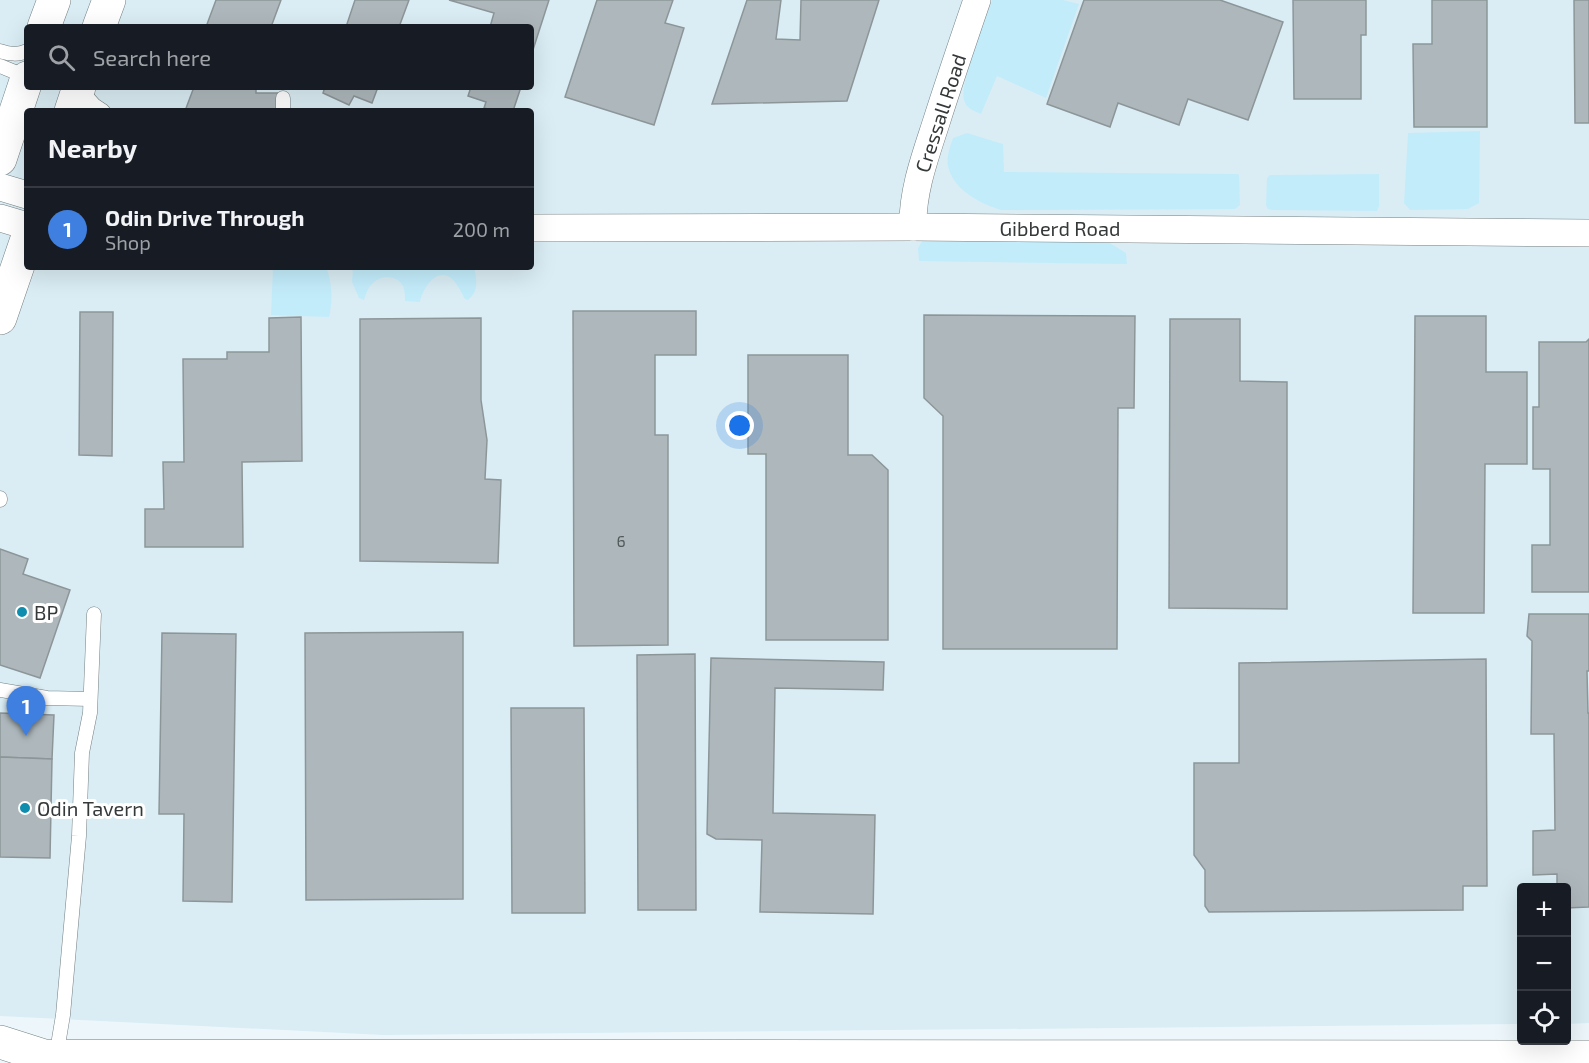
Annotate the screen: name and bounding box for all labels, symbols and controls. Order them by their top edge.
search box [24,24,534,90]
icon: search [45,41,78,74]
text: Search here [93,44,211,70]
street label: Cressall Road [910,51,970,175]
text: Nearby [48,132,137,163]
text: Odin Drive Through [105,204,304,230]
street label: Gibberd Road [1000,216,1120,240]
text: 1 [63,217,72,241]
text: 200 m [453,217,510,241]
text: Shop [105,230,151,254]
your location [725,411,754,440]
house number: 6 [616,531,626,550]
place label: BP [34,600,58,624]
marker: BP [15,605,29,619]
pin: 1 [6,686,46,736]
place label: Odin Tavern [37,796,144,820]
marker: Odin Tavern [18,801,32,815]
map controls [1517,883,1571,1045]
button: + [1517,883,1571,937]
button: − [1517,937,1571,991]
button: locate [1517,991,1571,1045]

